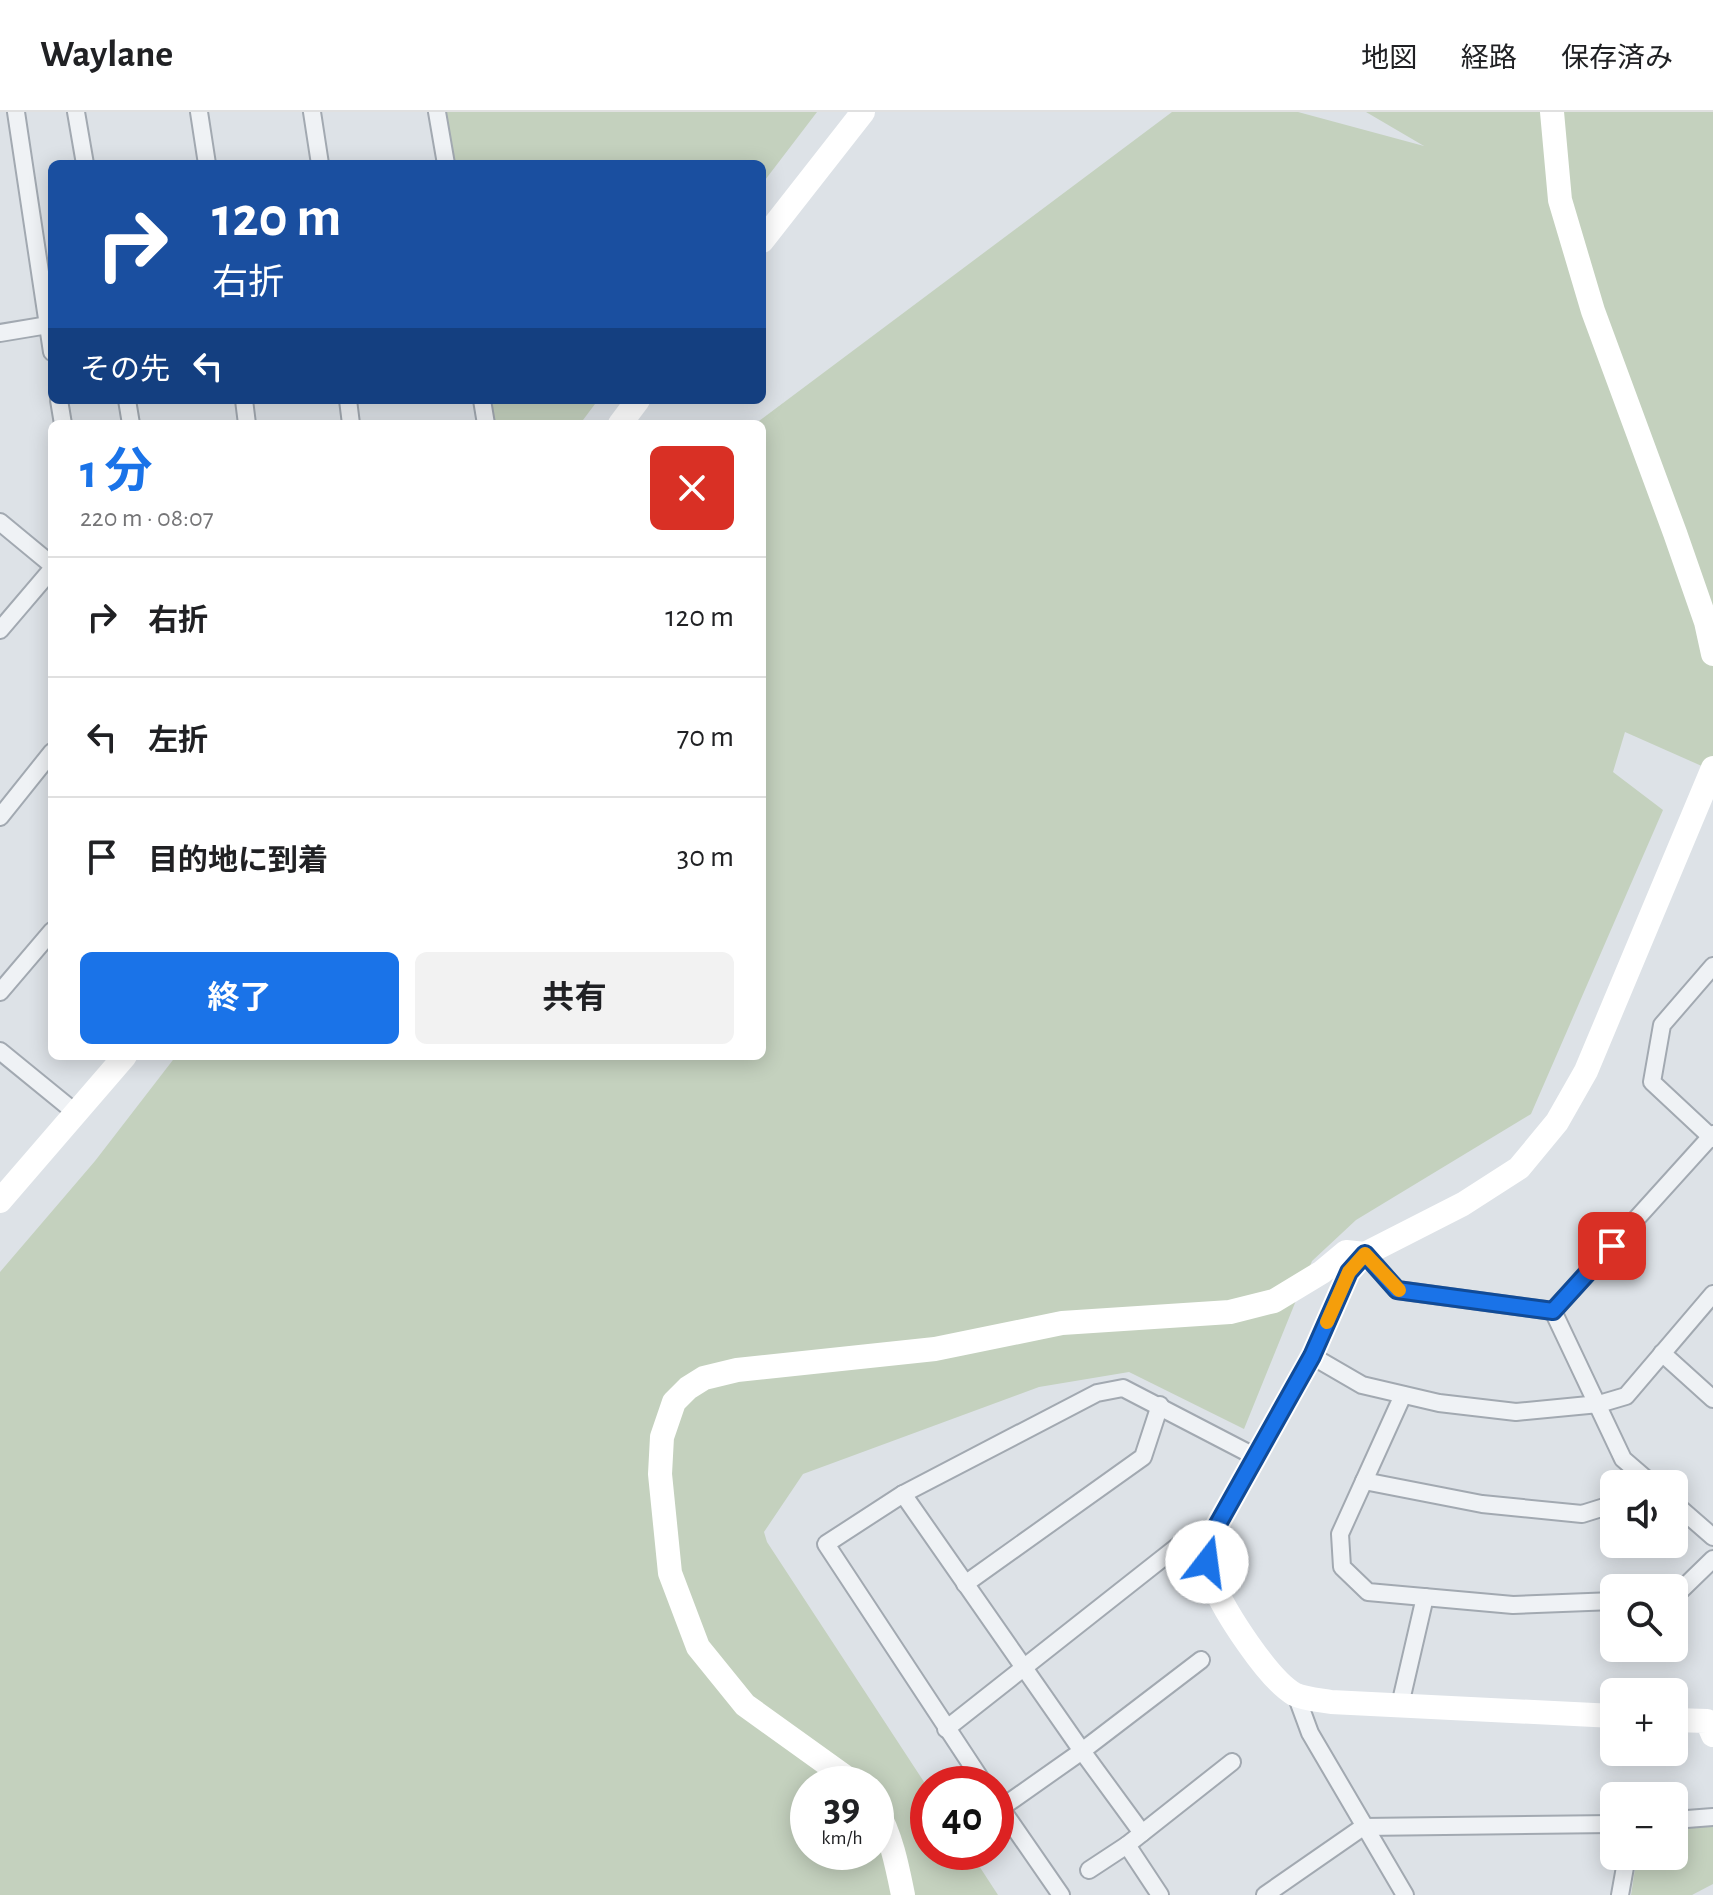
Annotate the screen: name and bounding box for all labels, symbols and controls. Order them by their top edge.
text: Waylane [40,36,173,74]
text: 地図 [1361,45,1417,73]
text: 経路 [1461,45,1517,73]
text: 保存済み [1561,45,1673,73]
text: 120 m [212,190,341,246]
icon: right [80,192,184,296]
text: 右折 [212,265,284,301]
icon: left [186,344,230,388]
text: その先 [80,355,170,385]
button: close [650,446,734,530]
text: 1 分 [80,449,153,497]
text: 220 m · 08:07 [80,505,214,531]
icon: right [80,595,124,639]
text: 120 m [665,602,734,632]
text: 右折 [148,606,208,636]
icon: left [80,715,124,759]
text: 70 m [677,722,734,752]
text: 左折 [148,726,208,756]
icon: arrive [80,835,124,879]
text: 30 m [677,842,734,872]
text: 目的地に到着 [148,846,328,876]
button: 終了 [80,952,399,1044]
button: 共有 [415,952,734,1044]
pin [1578,1212,1646,1280]
icon: arrive [1590,1224,1634,1268]
map controls [1600,1470,1688,1870]
button: sound [1600,1470,1688,1558]
position arrow [1165,1520,1249,1604]
button: search [1600,1574,1688,1662]
button: + [1600,1678,1688,1766]
speed limit sign: 40 [910,1766,1014,1870]
button: − [1600,1782,1688,1870]
text: 39 [824,1788,860,1828]
text: km/h [821,1828,863,1848]

